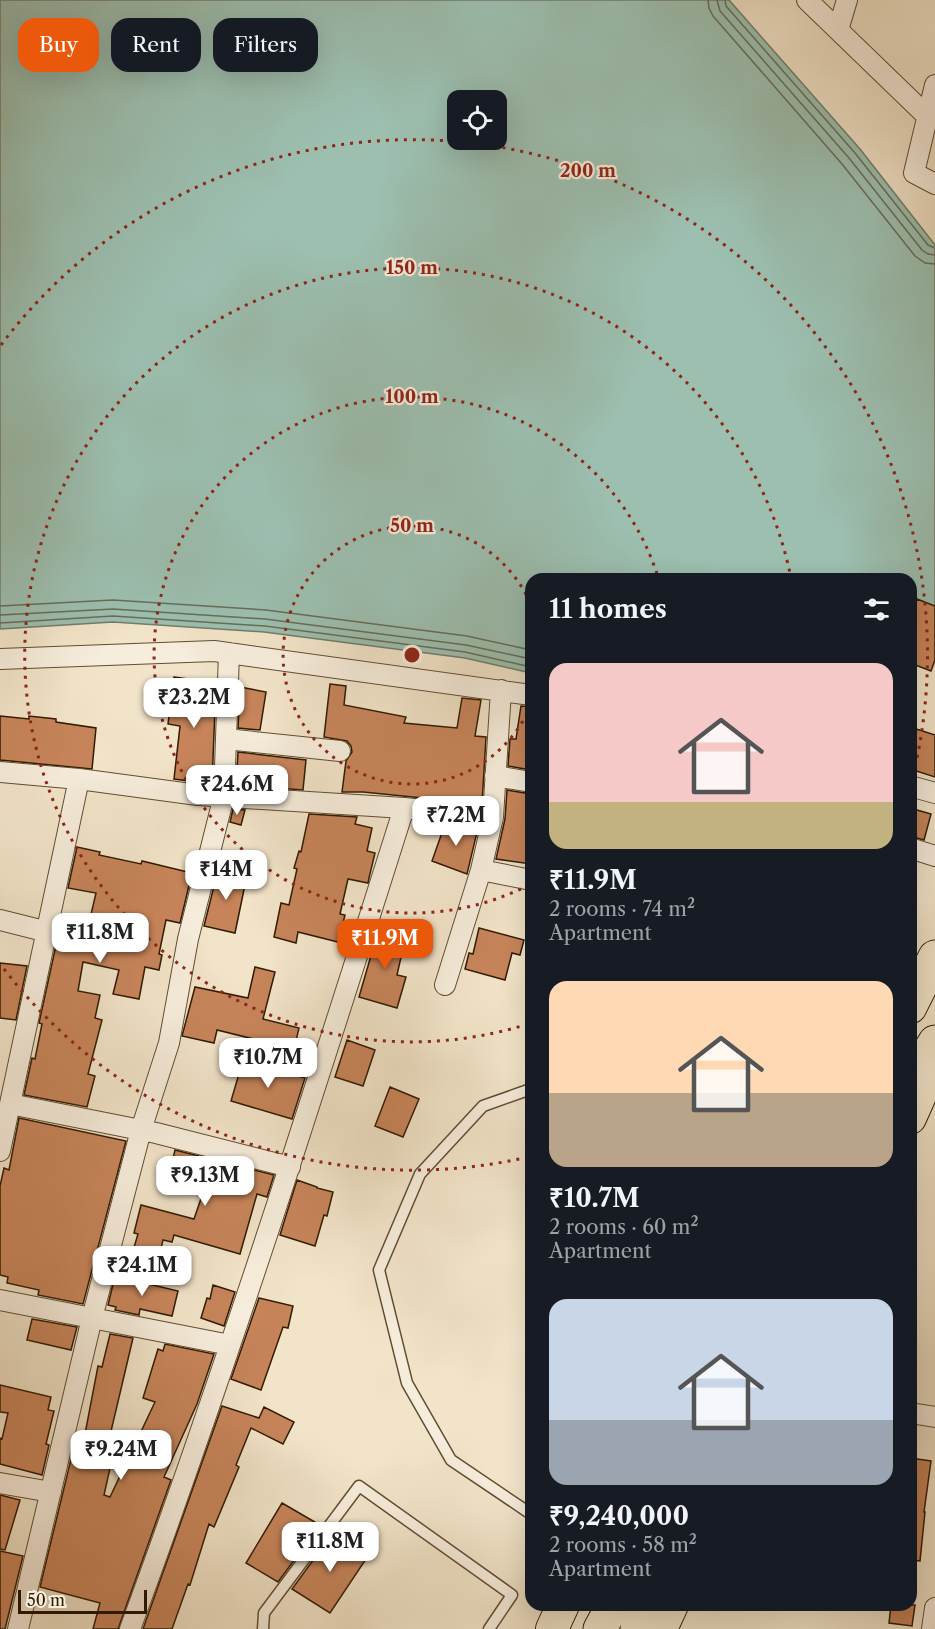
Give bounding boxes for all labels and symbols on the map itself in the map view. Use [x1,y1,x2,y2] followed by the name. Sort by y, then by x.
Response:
[560,160,616,182] text: 200 m
[386,257,438,279] text: 150 m
[385,386,439,408] text: 100 m
[390,515,434,537] text: 50 m
[402,645,422,665] centre of rings
[145,678,243,729] pin: ₹23.2M
[188,765,286,816] pin: ₹24.6M
[414,796,498,847] pin: ₹7.2M
[190,850,262,901] pin: ₹14M
[51,913,149,964] pin: ₹11.8M
[336,919,434,970] pin: ₹11.9M
[219,1038,317,1089] pin: ₹10.7M
[156,1156,254,1207] pin: ₹9.13M
[93,1246,191,1297] pin: ₹24.1M
[72,1430,170,1481] pin: ₹9.24M
[281,1522,379,1573] pin: ₹11.8M
[18,1587,147,1614] scale bar

